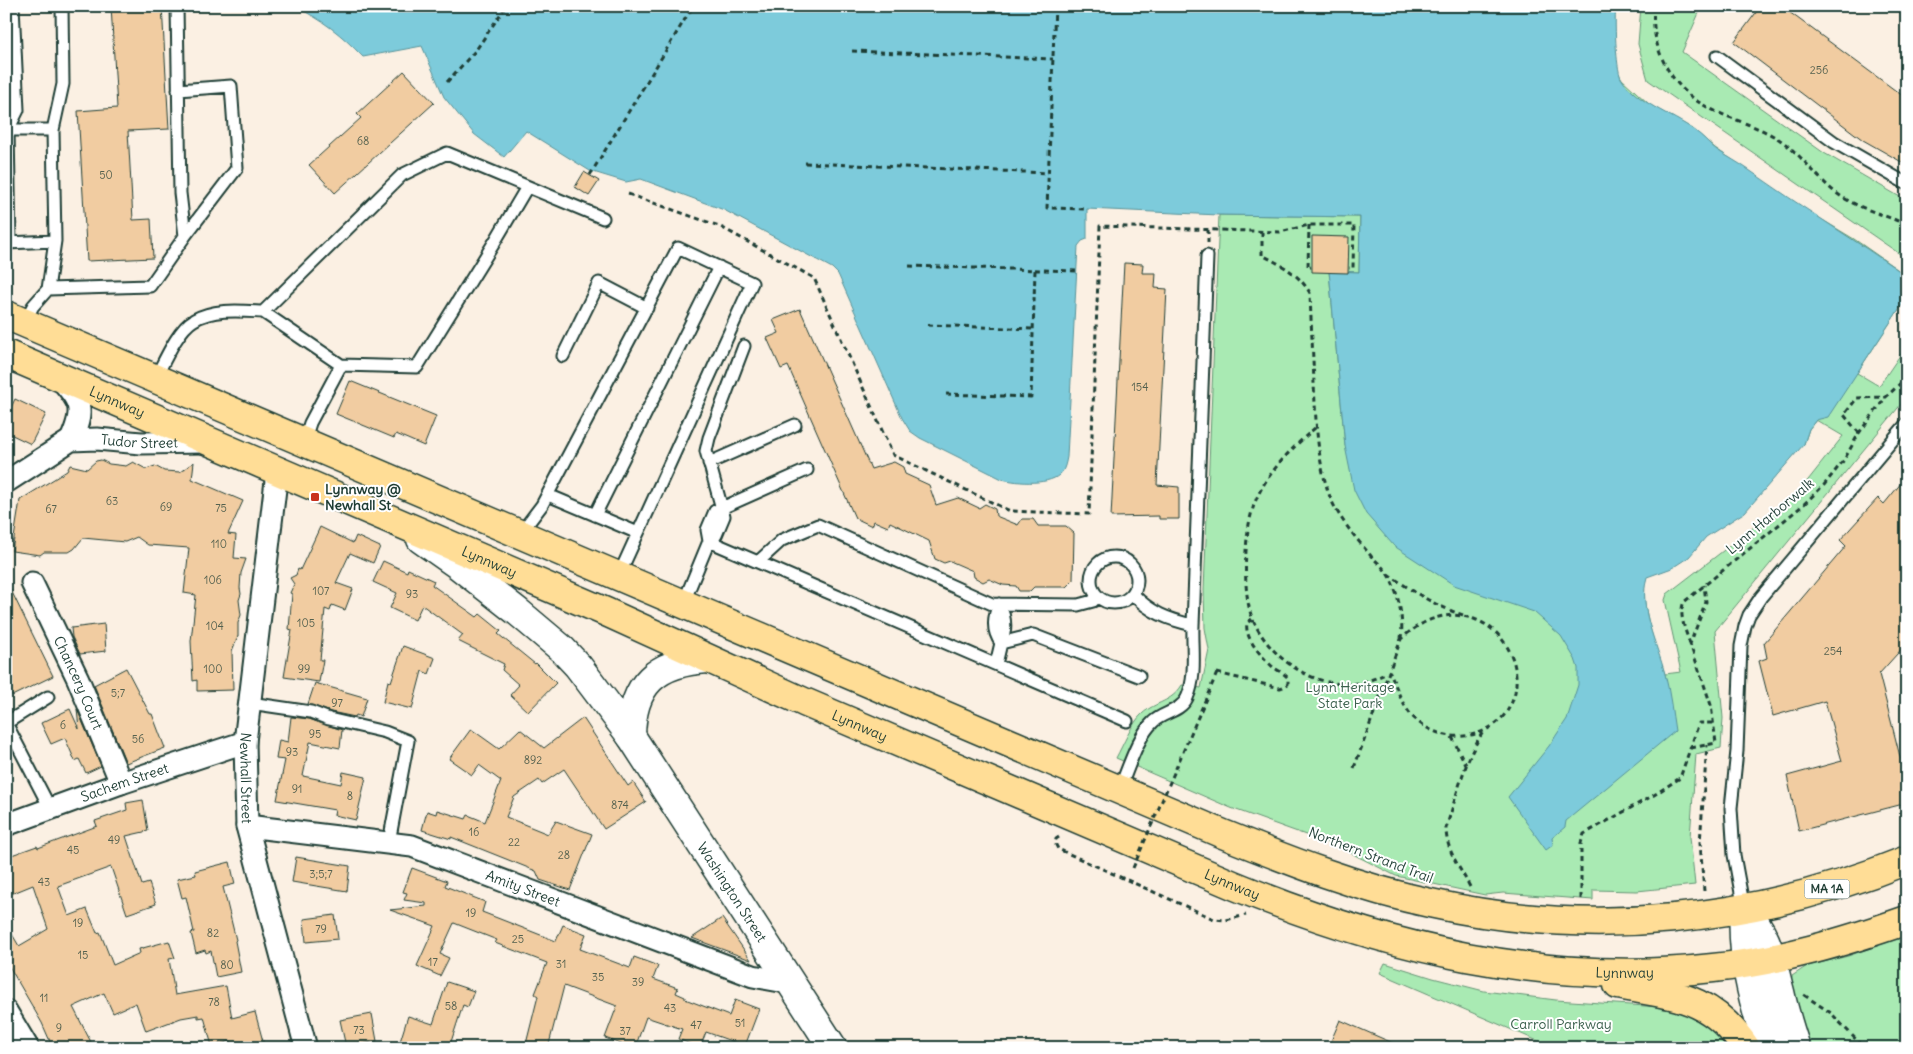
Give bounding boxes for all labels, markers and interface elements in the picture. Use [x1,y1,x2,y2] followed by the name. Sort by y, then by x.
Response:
[1810,63,1828,77] house number: 256
[357,134,369,148] house number: 68
[99,168,113,182] house number: 50
[1131,380,1149,394] house number: 154
[87,382,148,422] street label: Lynnway
[100,430,178,452] street label: Tudor Street
[1722,474,1818,558] street label: Lynn Harborwalk
[325,480,401,514] place label: Lynnway @ Newhall St
[309,491,321,503] marker: Lynnway @ Newhall St
[106,494,118,508] house number: 63
[160,500,172,514] house number: 69
[215,501,227,515] house number: 75
[45,502,57,516] house number: 67
[211,537,227,551] house number: 110
[459,542,520,582] street label: Lynnway
[204,573,222,587] house number: 106
[313,584,330,598] house number: 107
[406,587,418,601] house number: 93
[297,616,315,630] house number: 105
[206,619,224,633] house number: 104
[50,633,107,732] street label: Chancery Court
[1824,644,1842,658] house number: 254
[204,662,222,676] house number: 100
[298,662,310,676] house number: 99
[1305,678,1395,712] park label: Lynn Heritage State Park
[111,686,126,700] house number: 5;7
[331,696,343,710] house number: 97
[829,706,890,745] street label: Lynnway
[60,718,66,732] house number: 6
[309,727,321,741] house number: 95
[132,732,144,746] house number: 56
[236,732,256,824] street label: Newhall Street
[286,745,298,759] house number: 93
[524,753,542,767] house number: 892
[78,759,171,806] street label: Sachem Street
[292,782,302,796] house number: 91
[347,789,353,803] house number: 8
[611,798,629,812] house number: 874
[1306,823,1436,887] street label: Northern Strand Trail
[469,825,479,839] house number: 16
[108,833,120,847] house number: 49
[508,835,520,849] house number: 22
[693,839,771,946] street label: Washington Street
[67,843,79,857] house number: 45
[558,848,570,862] house number: 28
[1202,865,1262,904] street label: Lynnway
[483,866,563,911] street label: Amity Street
[309,867,333,881] house number: 3;5;7
[38,875,50,889] house number: 43
[1804,880,1850,899] road number: MA 1A
[466,906,476,920] house number: 19
[73,916,83,930] house number: 19
[315,922,327,936] house number: 79
[207,926,219,940] house number: 82
[512,932,524,946] house number: 25
[78,948,88,962] house number: 15
[428,955,438,969] house number: 17
[556,957,566,971] house number: 31
[220,958,234,972] house number: 80
[1595,963,1654,982] street label: Lynnway
[592,970,604,984] house number: 35
[632,975,644,989] house number: 39
[40,991,48,1005] house number: 11
[208,995,220,1009] house number: 78
[445,999,457,1013] house number: 58
[664,1001,676,1015] house number: 43
[1510,1015,1612,1033] park label: Carroll Parkway
[735,1016,745,1030] house number: 51
[690,1018,702,1032] house number: 47
[56,1021,62,1035] house number: 9
[353,1023,365,1037] house number: 73
[619,1024,631,1038] house number: 37

